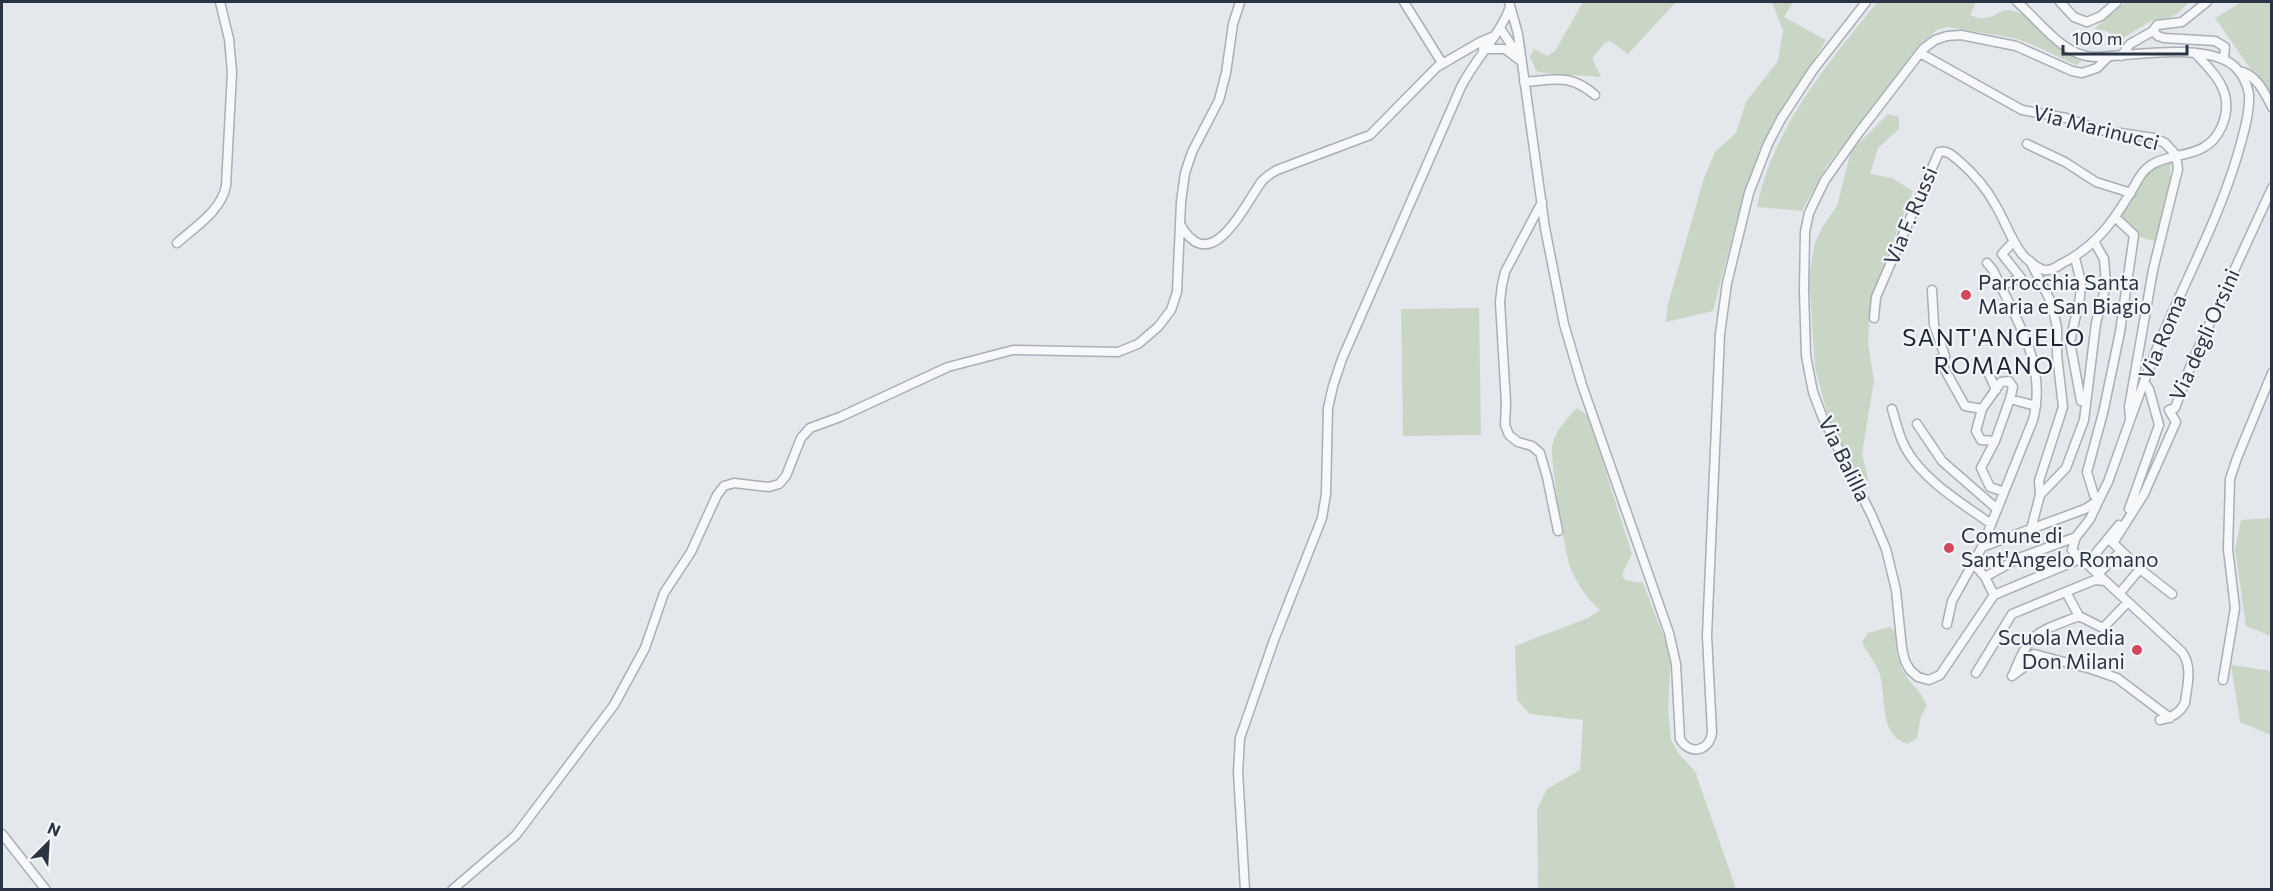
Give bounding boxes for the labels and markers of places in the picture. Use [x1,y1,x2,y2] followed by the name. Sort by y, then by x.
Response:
[1978,269,2151,318] place label: Parrocchia Santa Maria e San Biagio
[1959,288,1973,302] marker: Parrocchia Santa Maria e San Biagio
[1961,522,2159,571] place label: Comune di Sant'Angelo Romano
[1942,541,1956,555] marker: Comune di Sant'Angelo Romano
[1998,624,2125,673] place label: Scuola Media Don Milani
[2130,643,2144,657] marker: Scuola Media Don Milani

